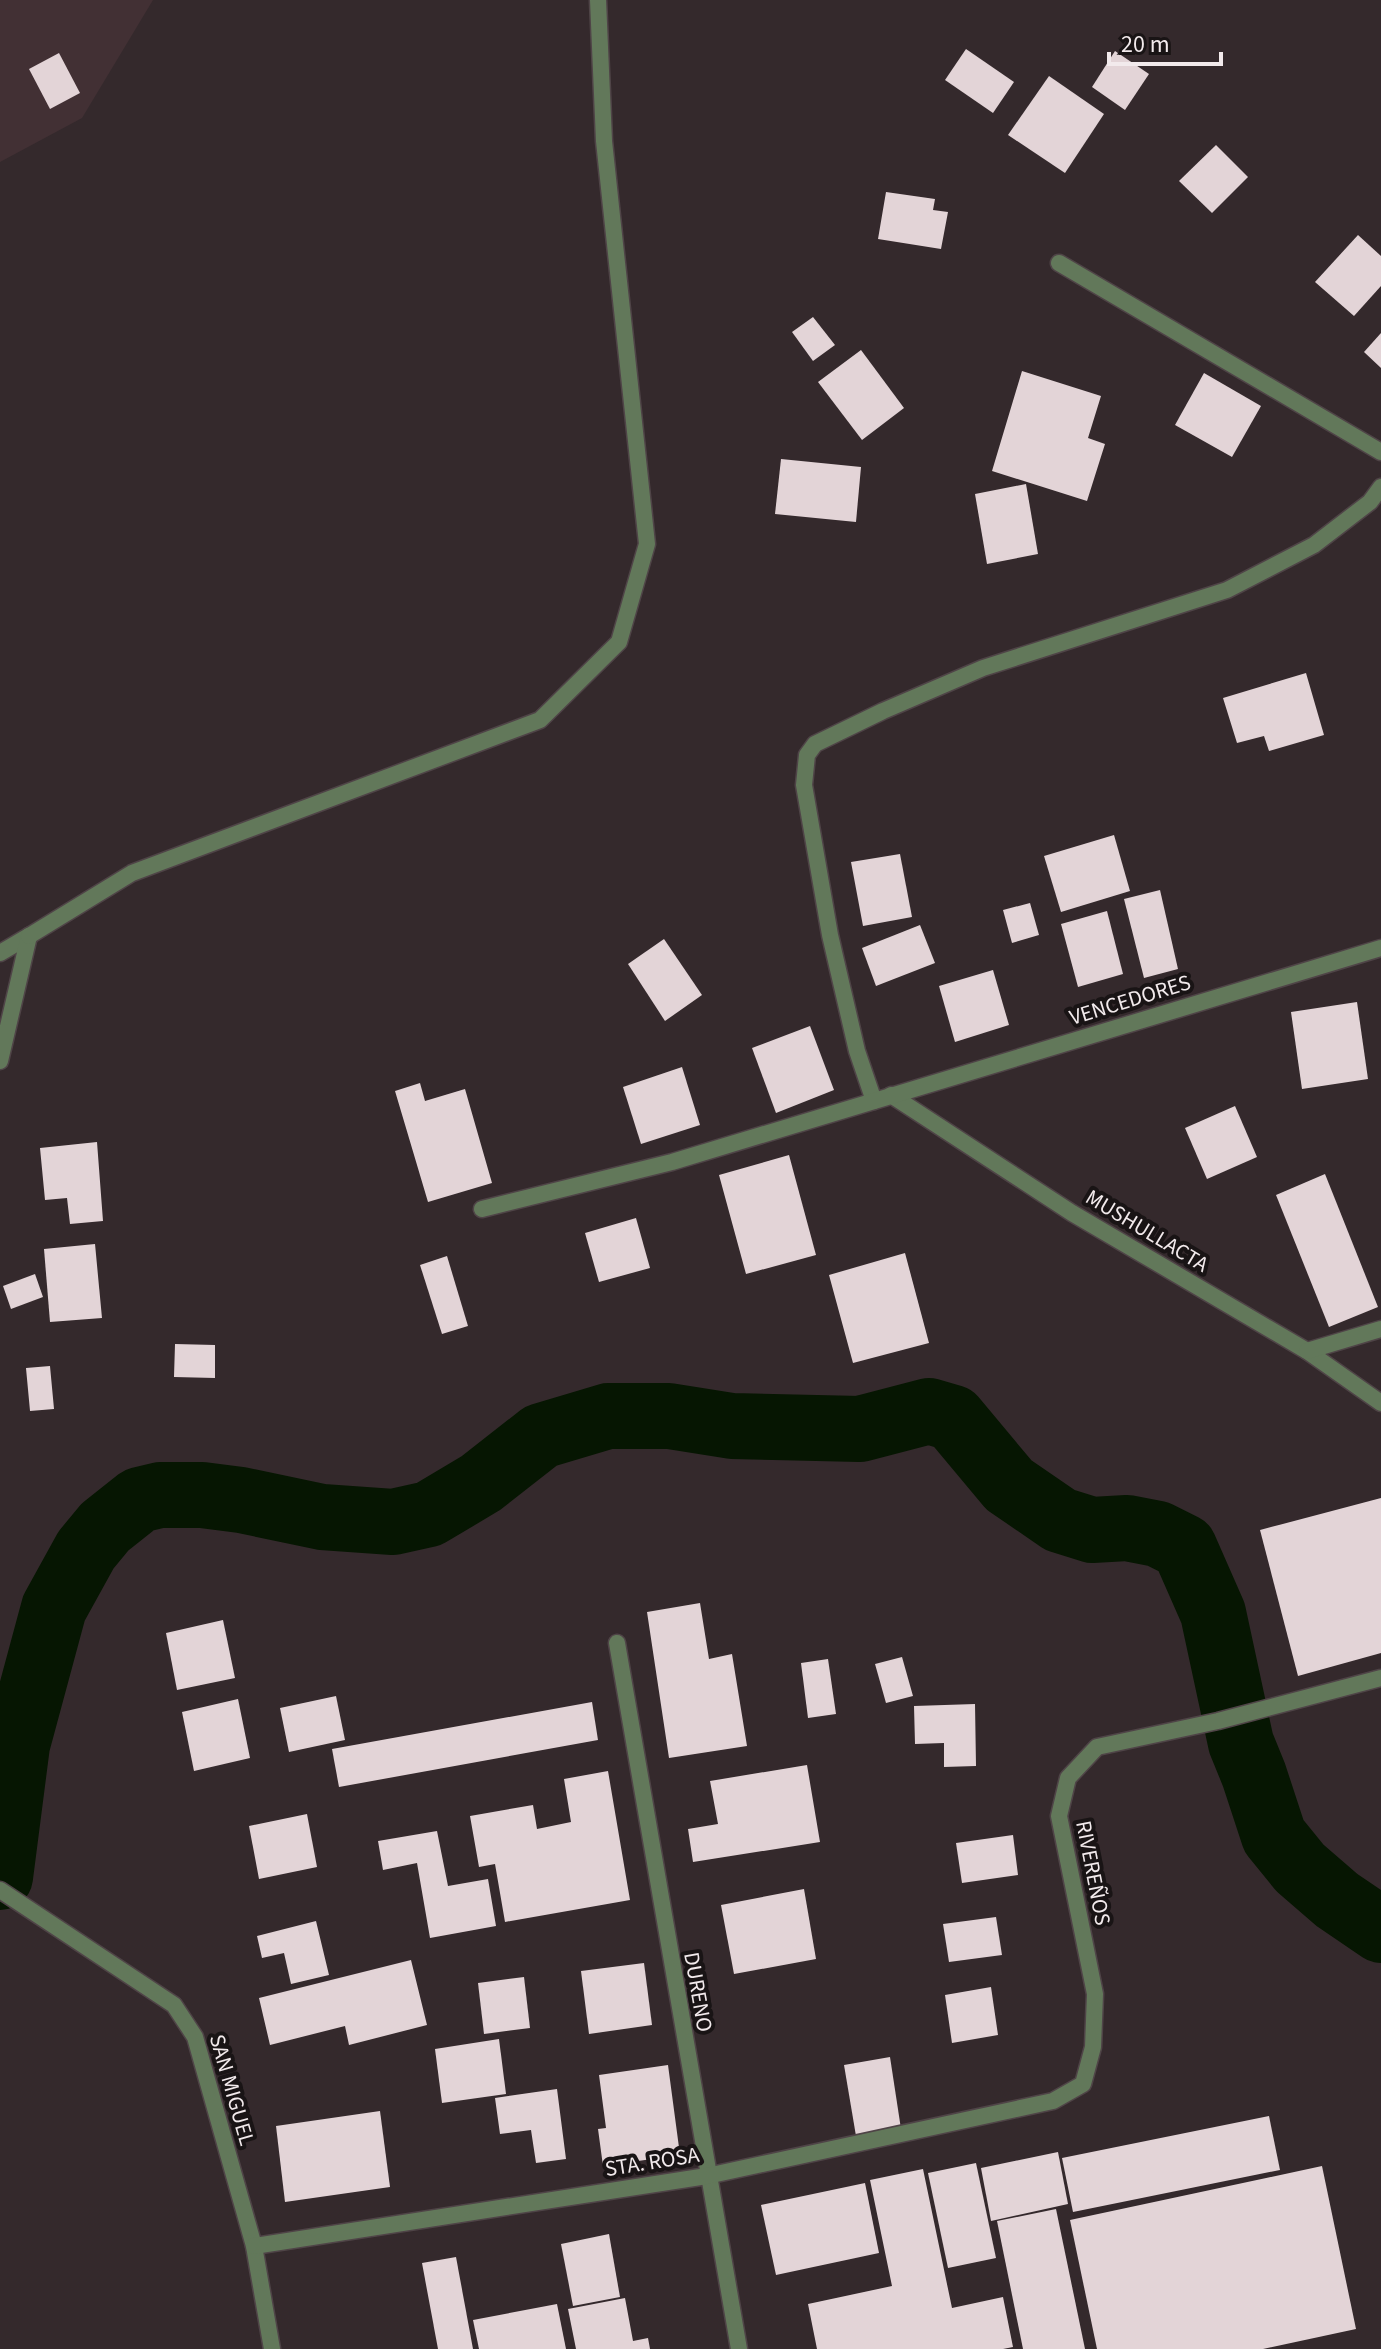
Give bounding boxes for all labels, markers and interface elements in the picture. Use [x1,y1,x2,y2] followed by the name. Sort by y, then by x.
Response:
[1109,16,1221,66] scale bar
[1121,27,1170,62] text: 20 m
[1065,966,1195,1034] street label: VENCEDORES
[1079,1182,1215,1280] street label: MUSHULLACTA
[1067,1818,1119,1928] street label: RIVEREÑOS
[675,1949,721,2035] street label: DURENO
[201,2031,263,2150] street label: SAN MIGUEL
[603,2139,701,2185] street label: STA. ROSA

